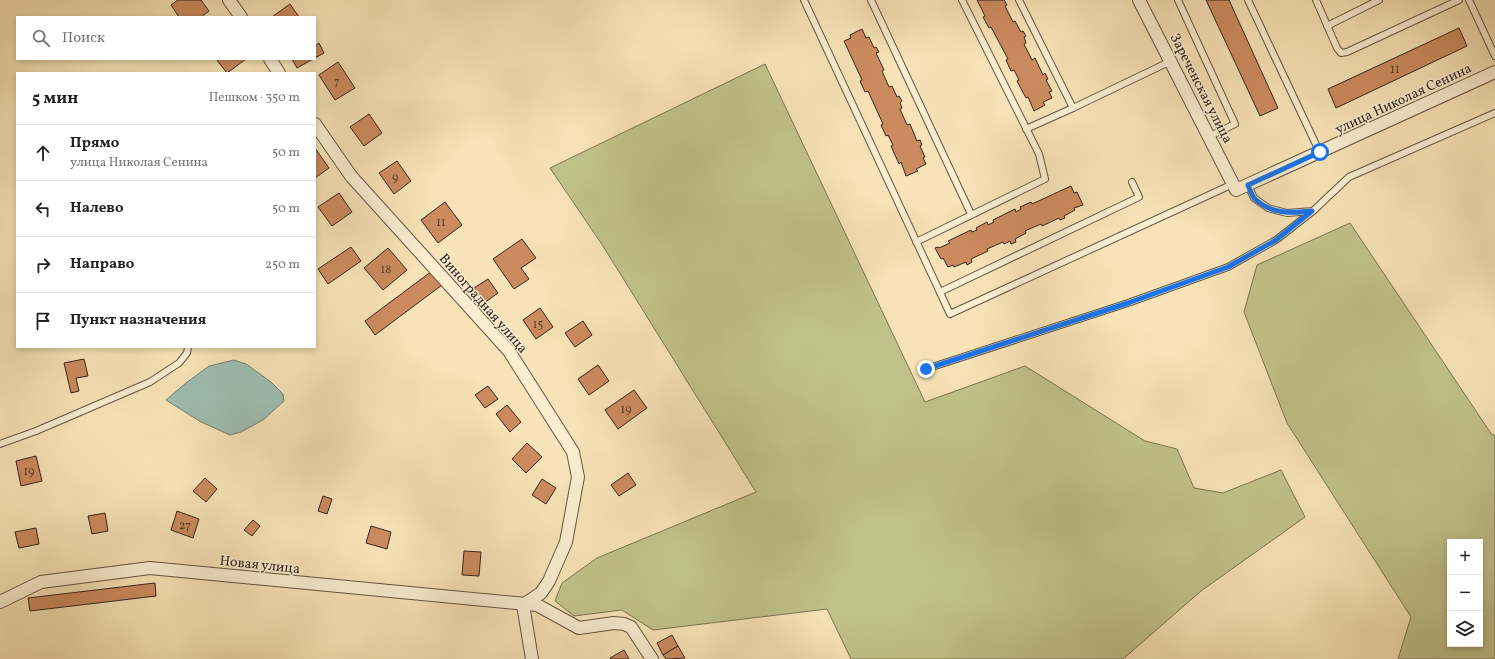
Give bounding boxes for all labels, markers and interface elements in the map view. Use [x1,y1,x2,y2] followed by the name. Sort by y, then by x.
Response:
[16,16,316,60] search box
[30,27,52,49] icon: search
[62,28,105,49] text: Поиск
[1165,30,1237,147] street label: Зареченская улица
[1332,59,1475,139] street label: улица Николая Сенина
[1390,62,1400,78] house number: 11
[334,74,340,90] house number: 7
[32,87,78,110] text: 5 мин
[209,89,300,107] text: Пешком · 350 m
[70,133,119,154] text: Прямо
[32,142,54,164] icon: ahead
[1311,143,1329,161] route start
[272,144,300,162] text: 50 m
[70,154,208,172] text: улица Николая Сенина
[392,170,398,186] house number: 9
[32,198,54,220] icon: left
[70,198,124,219] text: Налево
[272,200,300,218] text: 50 m
[436,215,446,231] house number: 11
[434,250,532,358] street label: Виноградная улица
[32,254,54,276] icon: right
[70,254,134,275] text: Направо
[265,256,300,274] text: 250 m
[381,262,391,278] house number: 18
[32,310,54,332] icon: arrive
[70,310,206,331] text: Пункт назначения
[533,317,543,333] house number: 15
[917,360,935,378] route end
[621,402,631,418] house number: 19
[24,464,34,480] house number: 19
[179,518,191,534] house number: 27
[1447,539,1483,647] map controls
[1447,539,1483,575] button: +
[219,552,301,579] street label: Новая улица
[1447,575,1483,611] button: −
[1447,611,1483,647] button: layers

